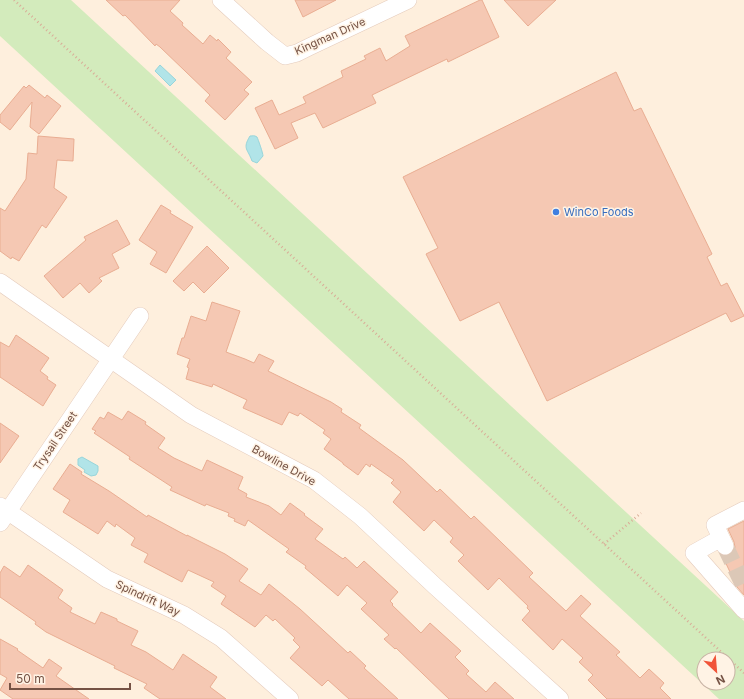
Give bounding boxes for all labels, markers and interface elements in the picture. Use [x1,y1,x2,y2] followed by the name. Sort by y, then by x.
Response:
[292,14,368,58] street label: Kingman Drive
[564,205,634,219] place label: WinCo Foods
[551,207,561,217] marker: WinCo Foods
[30,408,80,473] street label: Trysail Street
[249,442,319,488] street label: Bowline Drive
[114,577,182,619] street label: Spindrift Way
[696,651,736,691] north arrow
[10,665,130,691] scale bar
[16,671,45,686] text: 50 m
[714,672,727,688] text: N

